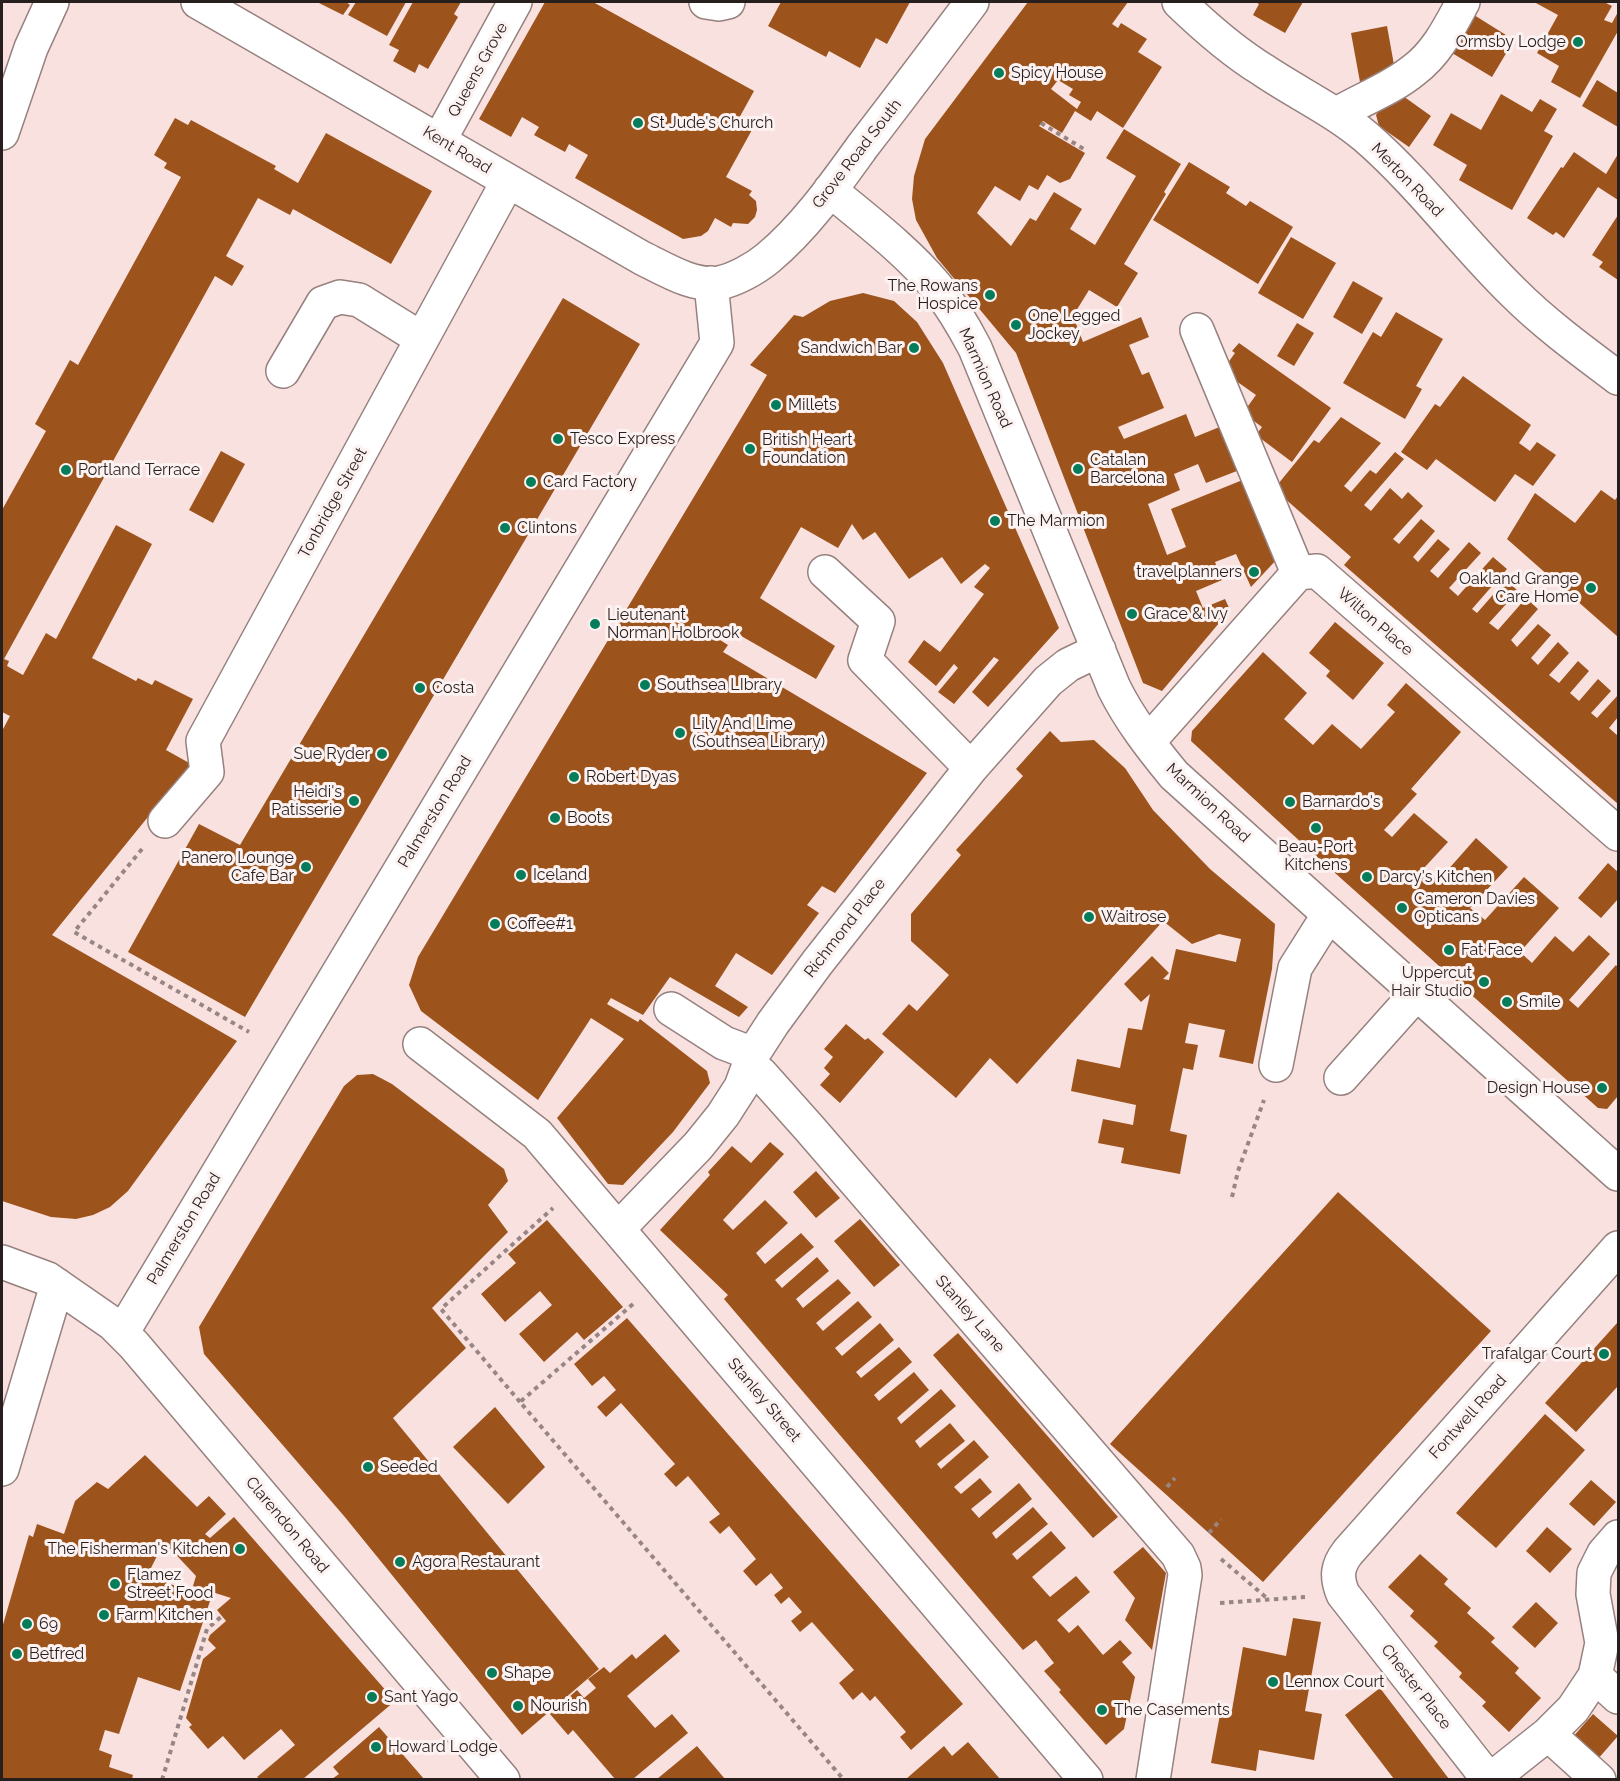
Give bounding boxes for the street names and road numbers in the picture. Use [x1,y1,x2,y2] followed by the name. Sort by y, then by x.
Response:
[444,19,512,121] street label: Queens Grove
[808,95,906,213] street label: Grove Road South
[419,122,495,178] street label: Kent Road
[1367,139,1447,221] street label: Merton Road
[954,325,1016,431] street label: Marmion Road
[295,444,371,562] street label: Tonbridge Street
[1333,584,1417,660] street label: Wilton Place
[394,753,476,871] street label: Palmerston Road
[1162,759,1254,847] street label: Marmion Road
[800,875,890,981] street label: Richmond Place
[143,1170,225,1288] street label: Palmerston Road
[931,1271,1009,1357] street label: Stanley Lane
[723,1354,805,1446] street label: Stanley Street
[1425,1371,1511,1463] street label: Fontwell Road
[241,1473,333,1577] street label: Clarendon Road
[1377,1641,1455,1733] street label: Chester Place

